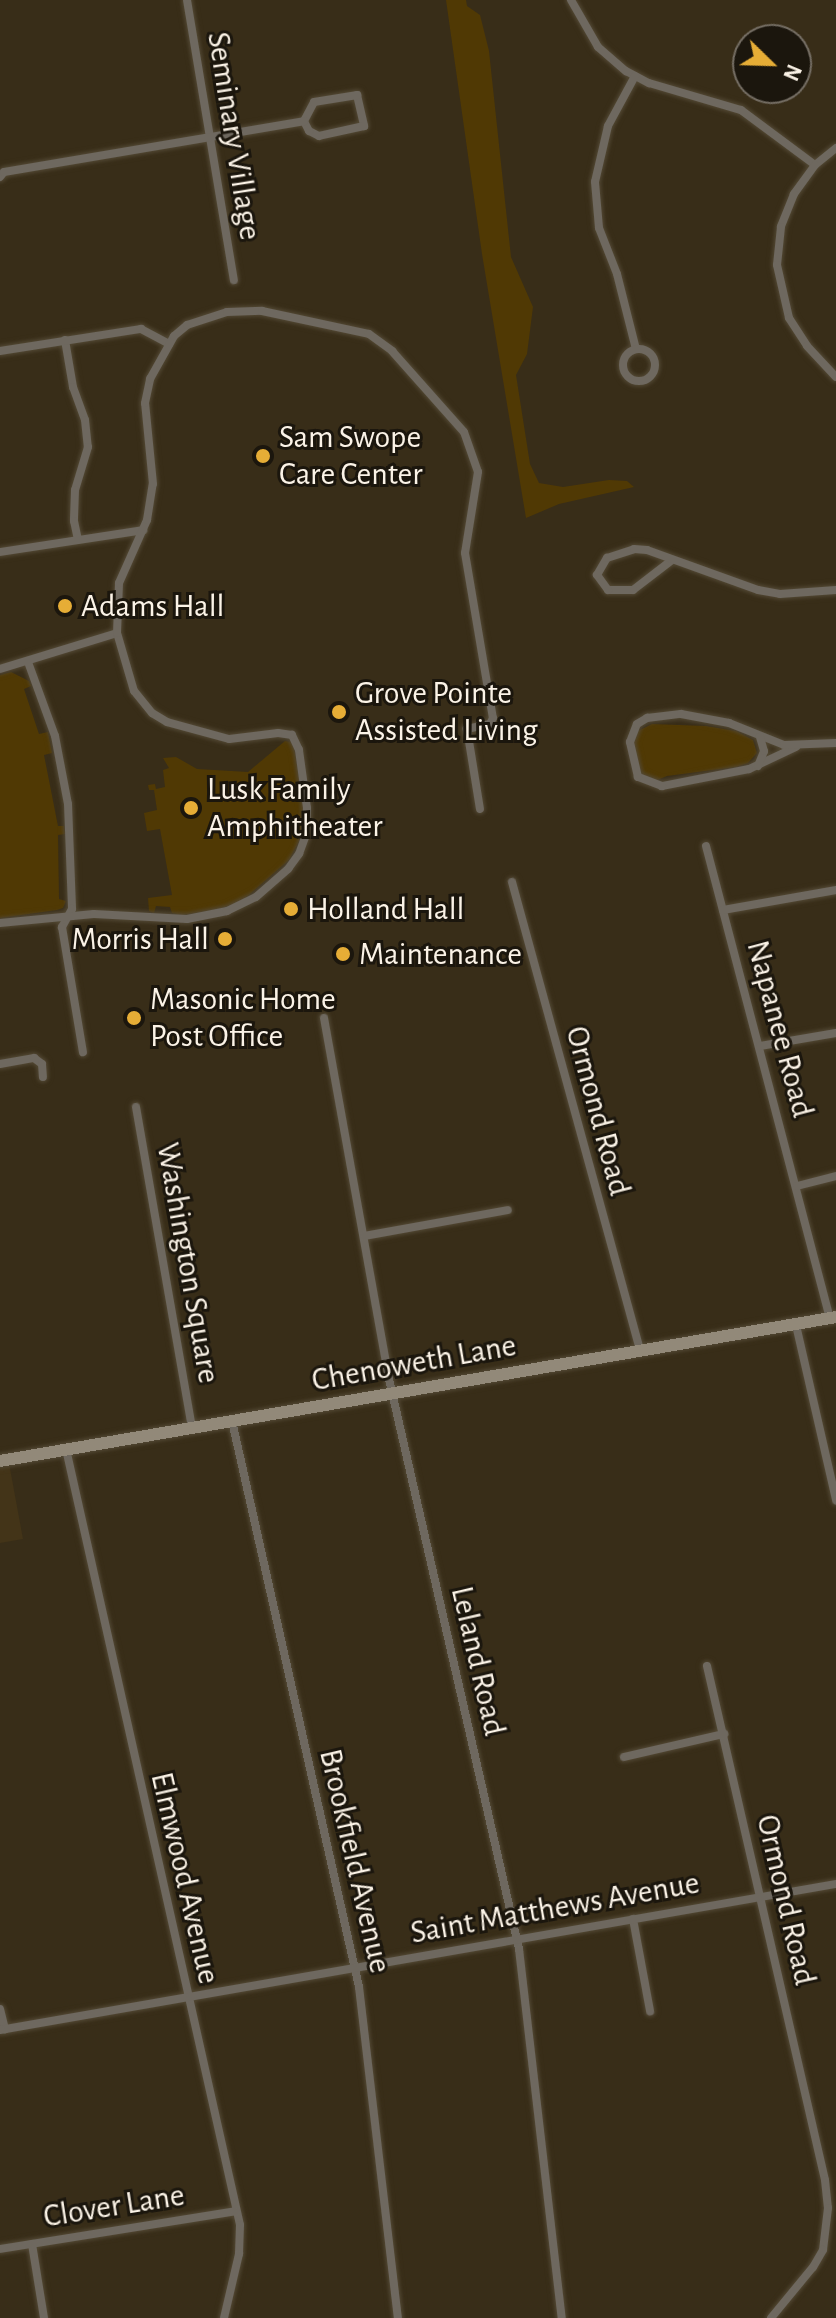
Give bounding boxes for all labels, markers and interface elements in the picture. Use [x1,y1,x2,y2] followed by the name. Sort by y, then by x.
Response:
[732,24,812,104] north arrow
[199,29,269,243] street label: Seminary Village
[779,61,805,84] text: N
[279,419,423,494] place label: Sam Swope Care Center
[254,447,272,465] marker: Sam Swope Care Center
[81,587,225,625] place label: Adams Hall
[56,597,74,615] marker: Adams Hall
[355,675,538,750] place label: Grove Pointe Assisted Living
[330,703,348,721] marker: Grove Pointe Assisted Living
[207,771,383,846] place label: Lusk Family Amphitheater
[182,799,200,817] marker: Lusk Family Amphitheater
[307,890,464,928] place label: Holland Hall
[282,900,300,918] marker: Holland Hall
[72,920,209,958] place label: Morris Hall
[216,930,234,948] marker: Morris Hall
[359,935,522,973] place label: Maintenance
[738,936,822,1122] street label: Napanee Road
[334,945,352,963] marker: Maintenance
[150,981,336,1056] place label: Masonic Home Post Office
[125,1009,143,1027] marker: Masonic Home Post Office
[557,1022,639,1200] street label: Ormond Road
[148,1140,228,1386] street label: Washington Square
[309,1326,519,1400] street label: Chenoweth Lane
[442,1583,514,1739] street label: Leland Road
[311,1745,399,1977] street label: Brookfield Avenue
[142,1768,228,1988] street label: Elmwood Avenue
[748,1811,824,1989] street label: Ormond Road
[408,1864,702,1952] street label: Saint Matthews Avenue
[41,2176,187,2236] street label: Clover Lane

